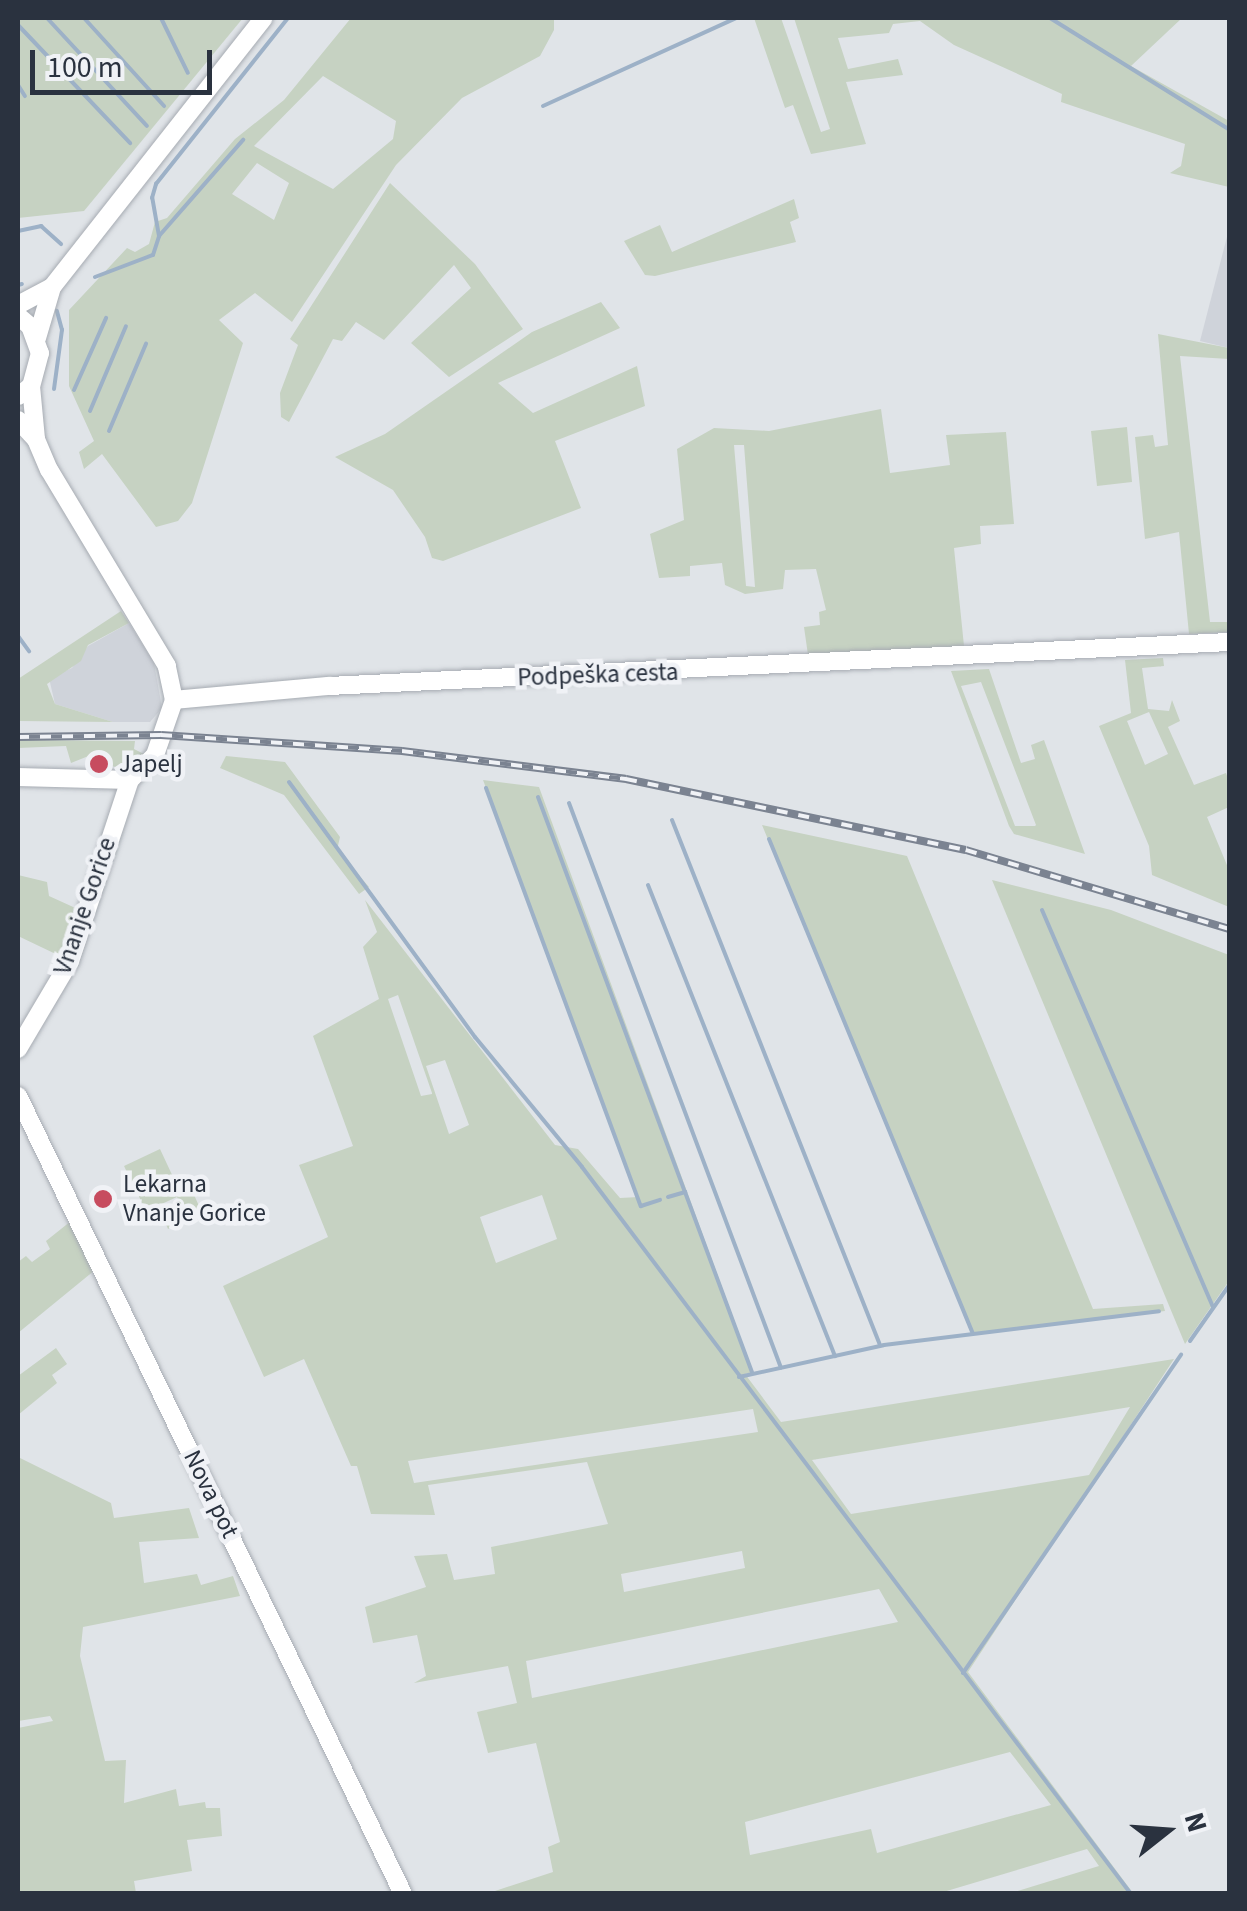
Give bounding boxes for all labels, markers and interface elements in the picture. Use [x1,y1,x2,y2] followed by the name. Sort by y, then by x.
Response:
[35,30,218,92] scale bar
[47,46,123,89] text: 100 m
[517,657,679,693] street label: Podpeška cesta
[119,749,183,779] place label: Japelj
[88,753,110,775] marker: Japelj
[48,834,122,978] street label: Vnanje Gorice
[123,1170,266,1229] place label: Lekarna Vnanje Gorice
[92,1188,114,1210] marker: Lekarna Vnanje Gorice
[177,1445,245,1543] street label: Nova pot
[1117,1781,1217,1881] north arrow
[1174,1807,1218,1837] text: N

